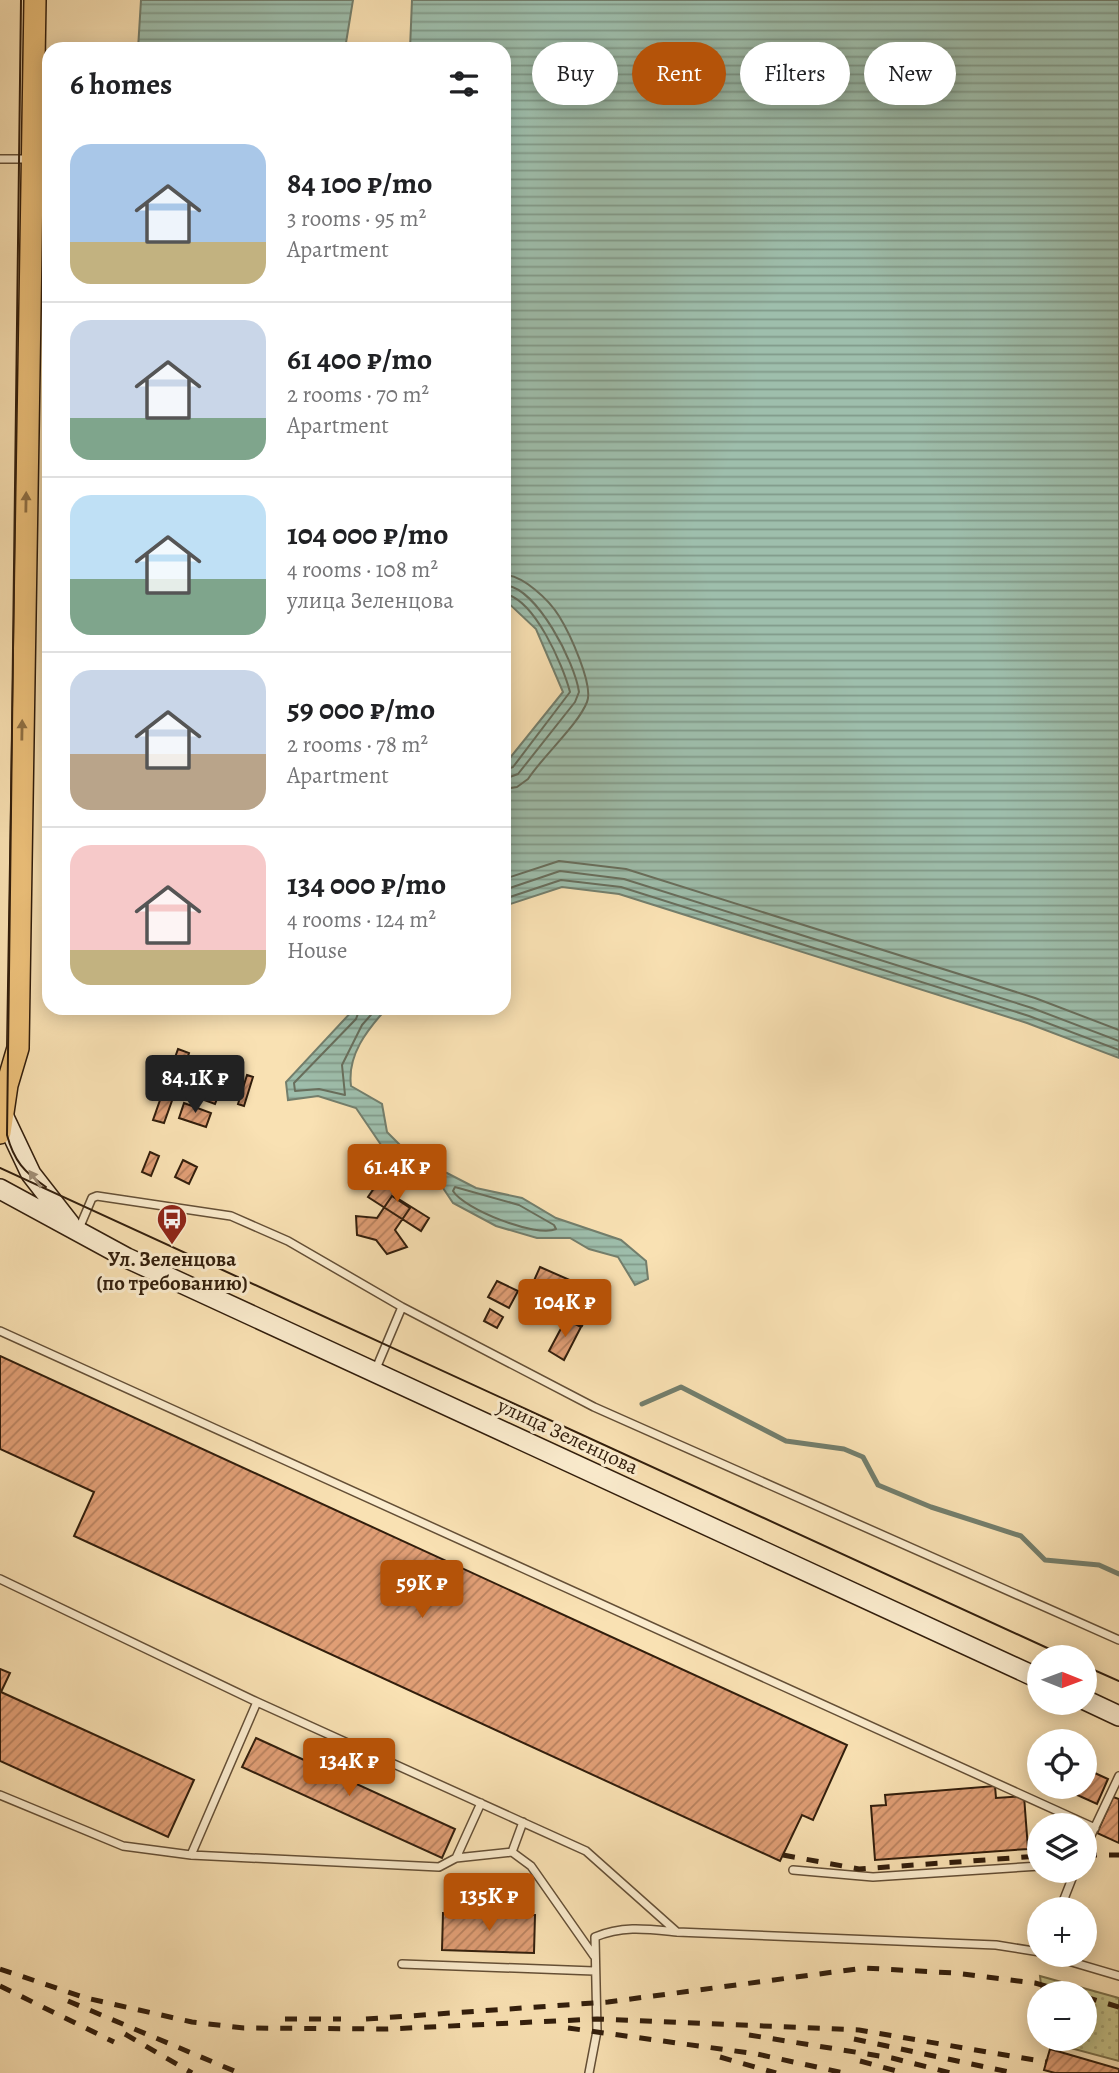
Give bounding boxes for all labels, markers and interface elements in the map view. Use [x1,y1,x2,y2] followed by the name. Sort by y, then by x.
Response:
[532,42,618,105] chip: Buy
[632,42,726,105] chip: Rent
[740,42,850,105] chip: Filters
[864,42,956,105] chip: New
[70,64,172,104] text: 6 homes
[445,65,483,103] icon: filters
[287,163,433,203] text: 84 100 ₽/mo
[126,172,210,256] icon: home
[287,203,426,234] text: 3 rooms · 95 m²
[287,234,389,265] text: Apartment
[287,339,432,379] text: 61 400 ₽/mo
[126,348,210,432] icon: home
[287,379,429,410] text: 2 rooms · 70 m²
[287,410,389,441] text: Apartment
[20,491,32,513] one-way arrow
[287,514,448,554] text: 104 000 ₽/mo
[126,523,210,607] icon: home
[287,554,438,585] text: 4 rooms · 108 m²
[287,585,454,616] text: улица Зеленцова
[287,689,435,729] text: 59 000 ₽/mo
[126,698,210,782] icon: home
[16,718,27,740] one-way arrow
[287,729,428,760] text: 2 rooms · 78 m²
[287,760,389,791] text: Apartment
[287,864,446,904] text: 134 000 ₽/mo
[126,873,210,957] icon: home
[287,904,436,935] text: 4 rooms · 124 m²
[287,935,347,966] text: House
[130,1056,260,1115] pin: 84.1K ₽
[161,1062,229,1093] text: 84.1K ₽
[332,1144,462,1204] pin: 61.4K ₽
[364,1151,430,1182] text: 61.4K ₽
[28,1170,42,1188] one-way arrow
[155,1202,189,1246] bus stop icon: Ул. Зеленцова (по требованию)
[96,1245,248,1297] place label: Ул. Зеленцова (по требованию)
[508,1280,622,1339] pin: 104K ₽
[534,1286,596,1317] text: 104K ₽
[492,1391,643,1481] street label: улица Зеленцова
[373,1560,471,1620] pin: 59K ₽
[396,1567,448,1598] text: 59K ₽
[1027,1645,1097,1715] north arrow
[1027,1645,1097,2051] map controls
[1027,1729,1097,1799] button: locate
[292,1738,406,1798] pin: 134K ₽
[319,1745,379,1776] text: 134K ₽
[1027,1813,1097,1883] button: layers
[432,1874,546,1933] pin: 135K ₽
[460,1880,518,1911] text: 135K ₽
[1027,1897,1097,1967] button: +
[1027,1981,1097,2051] button: −

